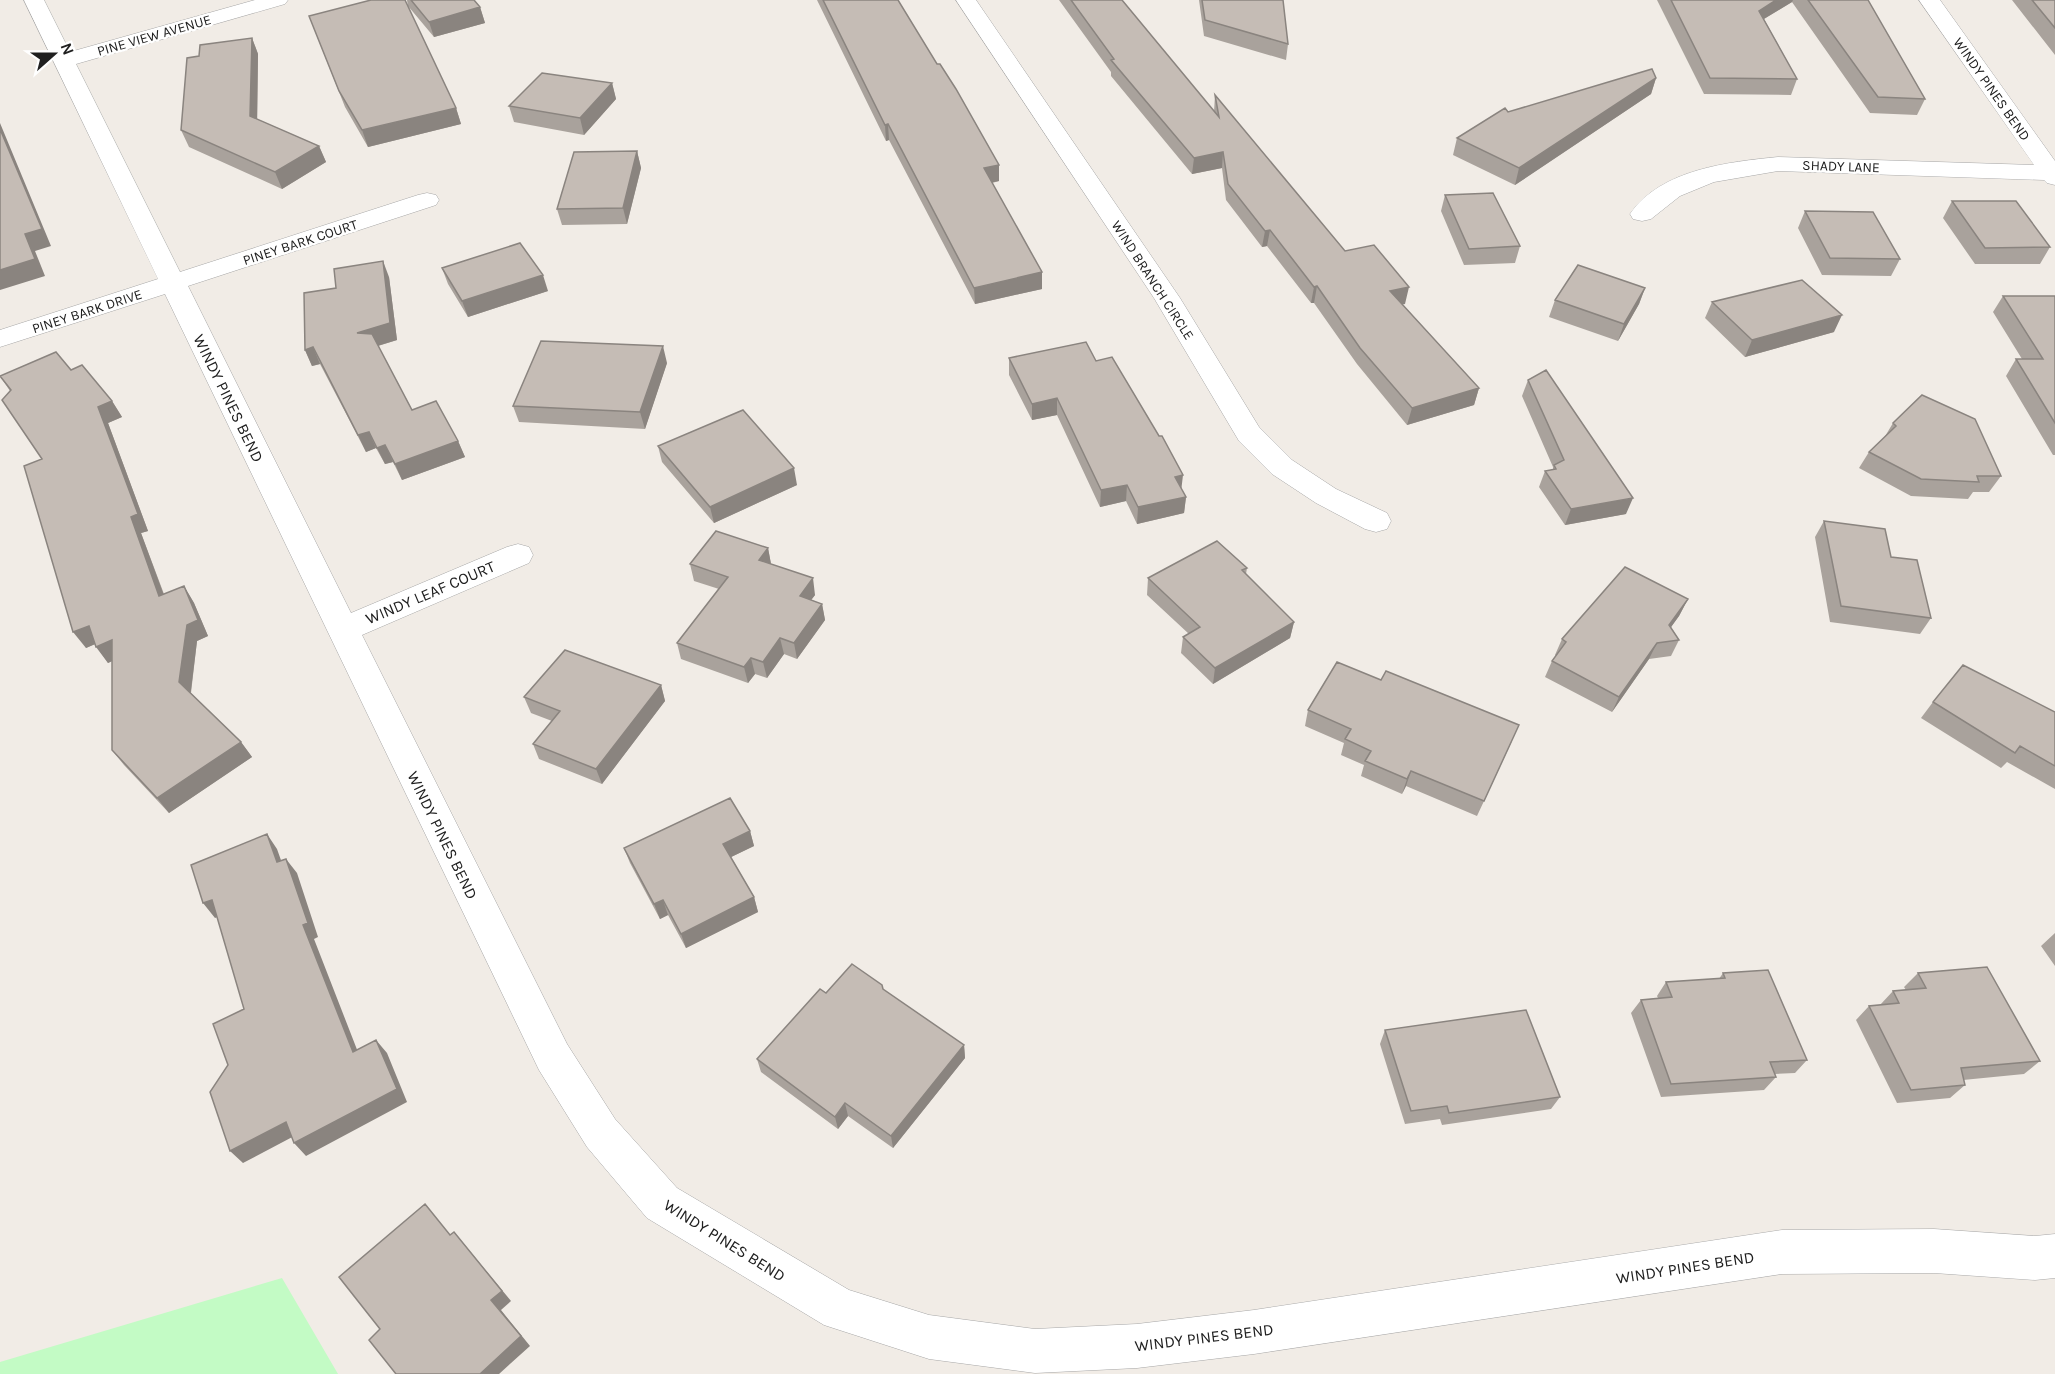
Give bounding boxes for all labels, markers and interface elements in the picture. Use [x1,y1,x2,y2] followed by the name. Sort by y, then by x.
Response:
[95,11,213,60] street label: PINE VIEW AVENUE
[24,24,84,84] north arrow
[1950,34,2034,144] street label: WINDY PINES BEND
[57,40,78,58] text: N
[1802,157,1880,176] street label: SHADY LANE
[241,216,360,269] street label: PINEY BARK COURT
[1108,217,1198,343] street label: WIND BRANCH CIRCLE
[30,286,144,337] street label: PINEY BARK DRIVE
[189,331,268,465] street label: WINDY PINES BEND
[363,557,498,628] street label: WINDY LEAF COURT
[403,768,482,902] street label: WINDY PINES BEND
[660,1195,789,1285] street label: WINDY PINES BEND
[1615,1247,1756,1288] street label: WINDY PINES BEND
[1134,1320,1275,1355] street label: WINDY PINES BEND

